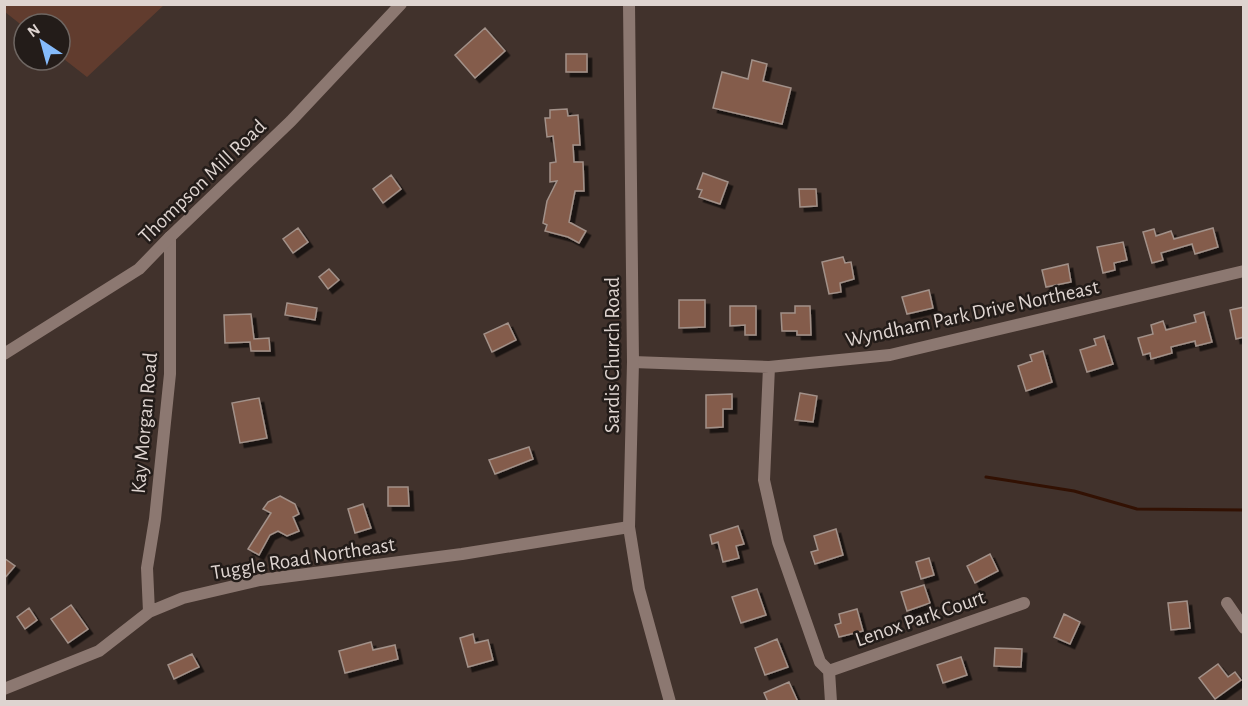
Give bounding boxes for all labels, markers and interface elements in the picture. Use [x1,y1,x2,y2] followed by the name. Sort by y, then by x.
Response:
[12,12,72,72] north arrow
[25,21,43,40] text: N
[135,115,270,247] street label: Thompson Mill Road
[843,276,1101,351] street label: Wyndham Park Drive Northeast
[602,277,623,433] street label: Sardis Church Road
[128,351,161,495] street label: Kay Morgan Road
[210,534,397,583] street label: Tuggle Road Northeast
[852,586,988,651] street label: Lenox Park Court

